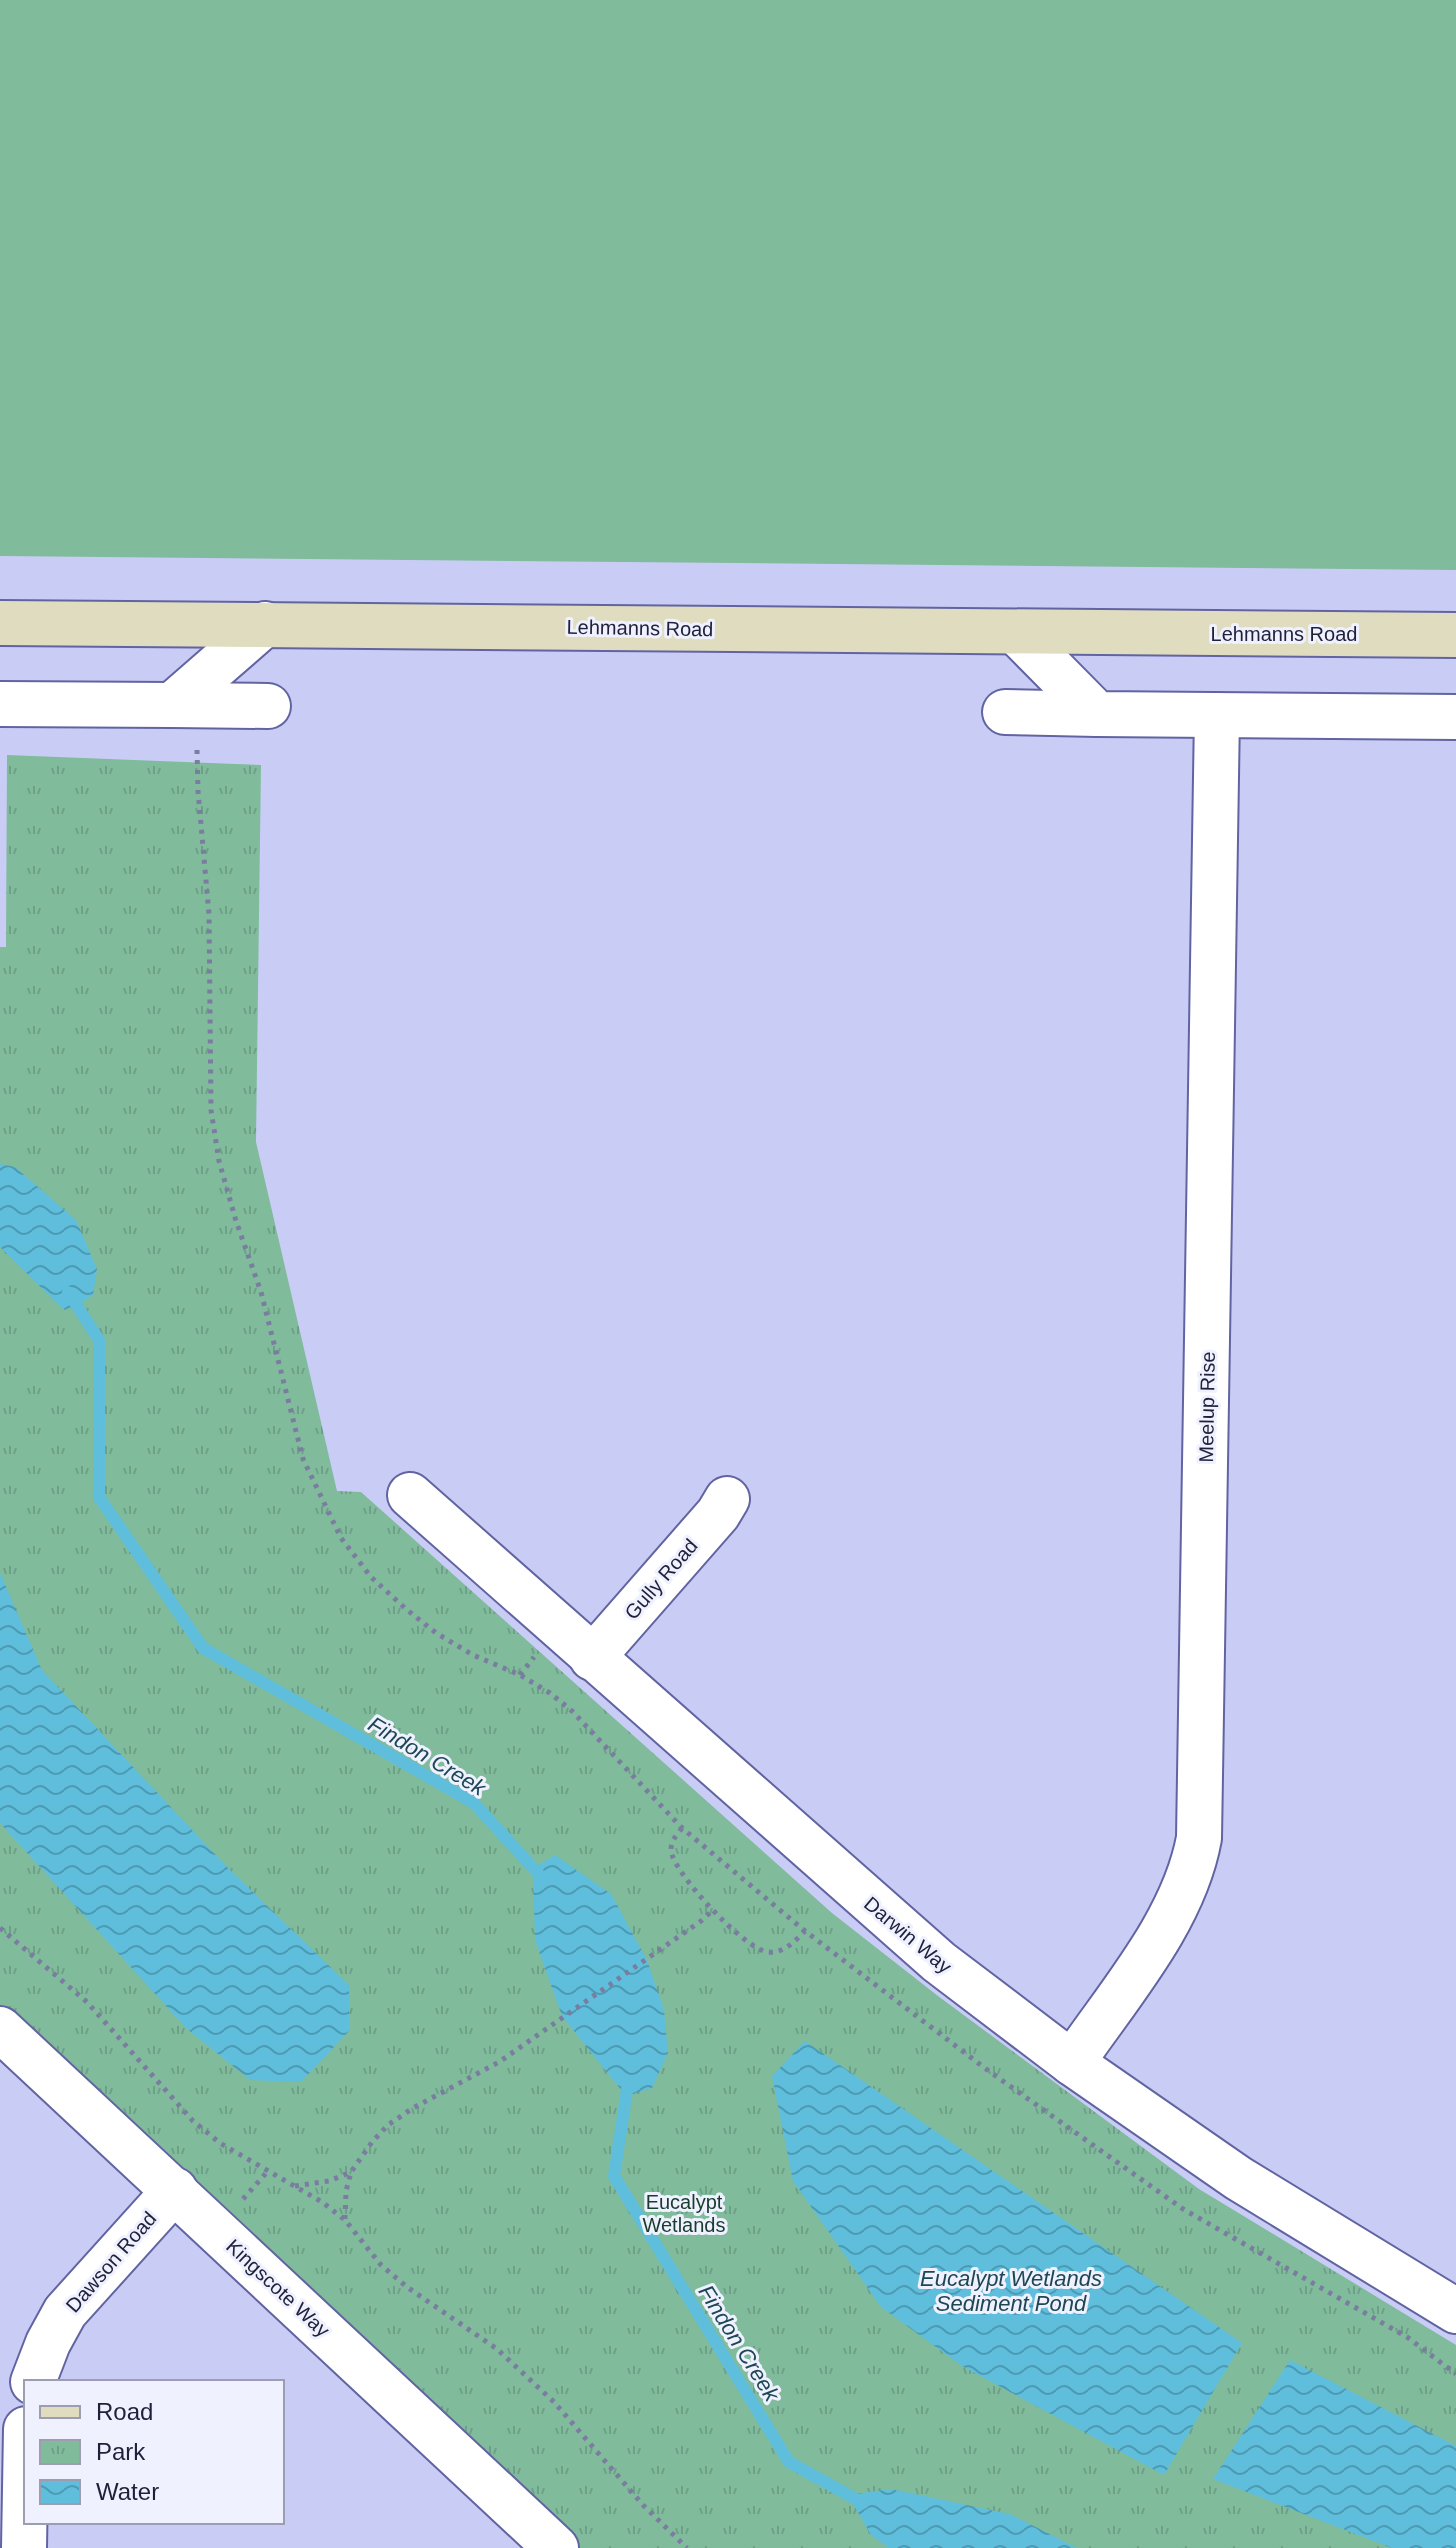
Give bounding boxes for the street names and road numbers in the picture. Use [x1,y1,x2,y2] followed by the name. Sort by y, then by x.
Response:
[566,616,714,640] street label: Lehmanns Road
[1211,623,1357,645] street label: Lehmanns Road
[1195,1351,1219,1463] street label: Meelup Rise
[620,1534,702,1624] street label: Gully Road
[860,1892,956,1978] street label: Darwin Way
[61,2207,161,2317] street label: Dawson Road
[222,2235,334,2341] street label: Kingscote Way

